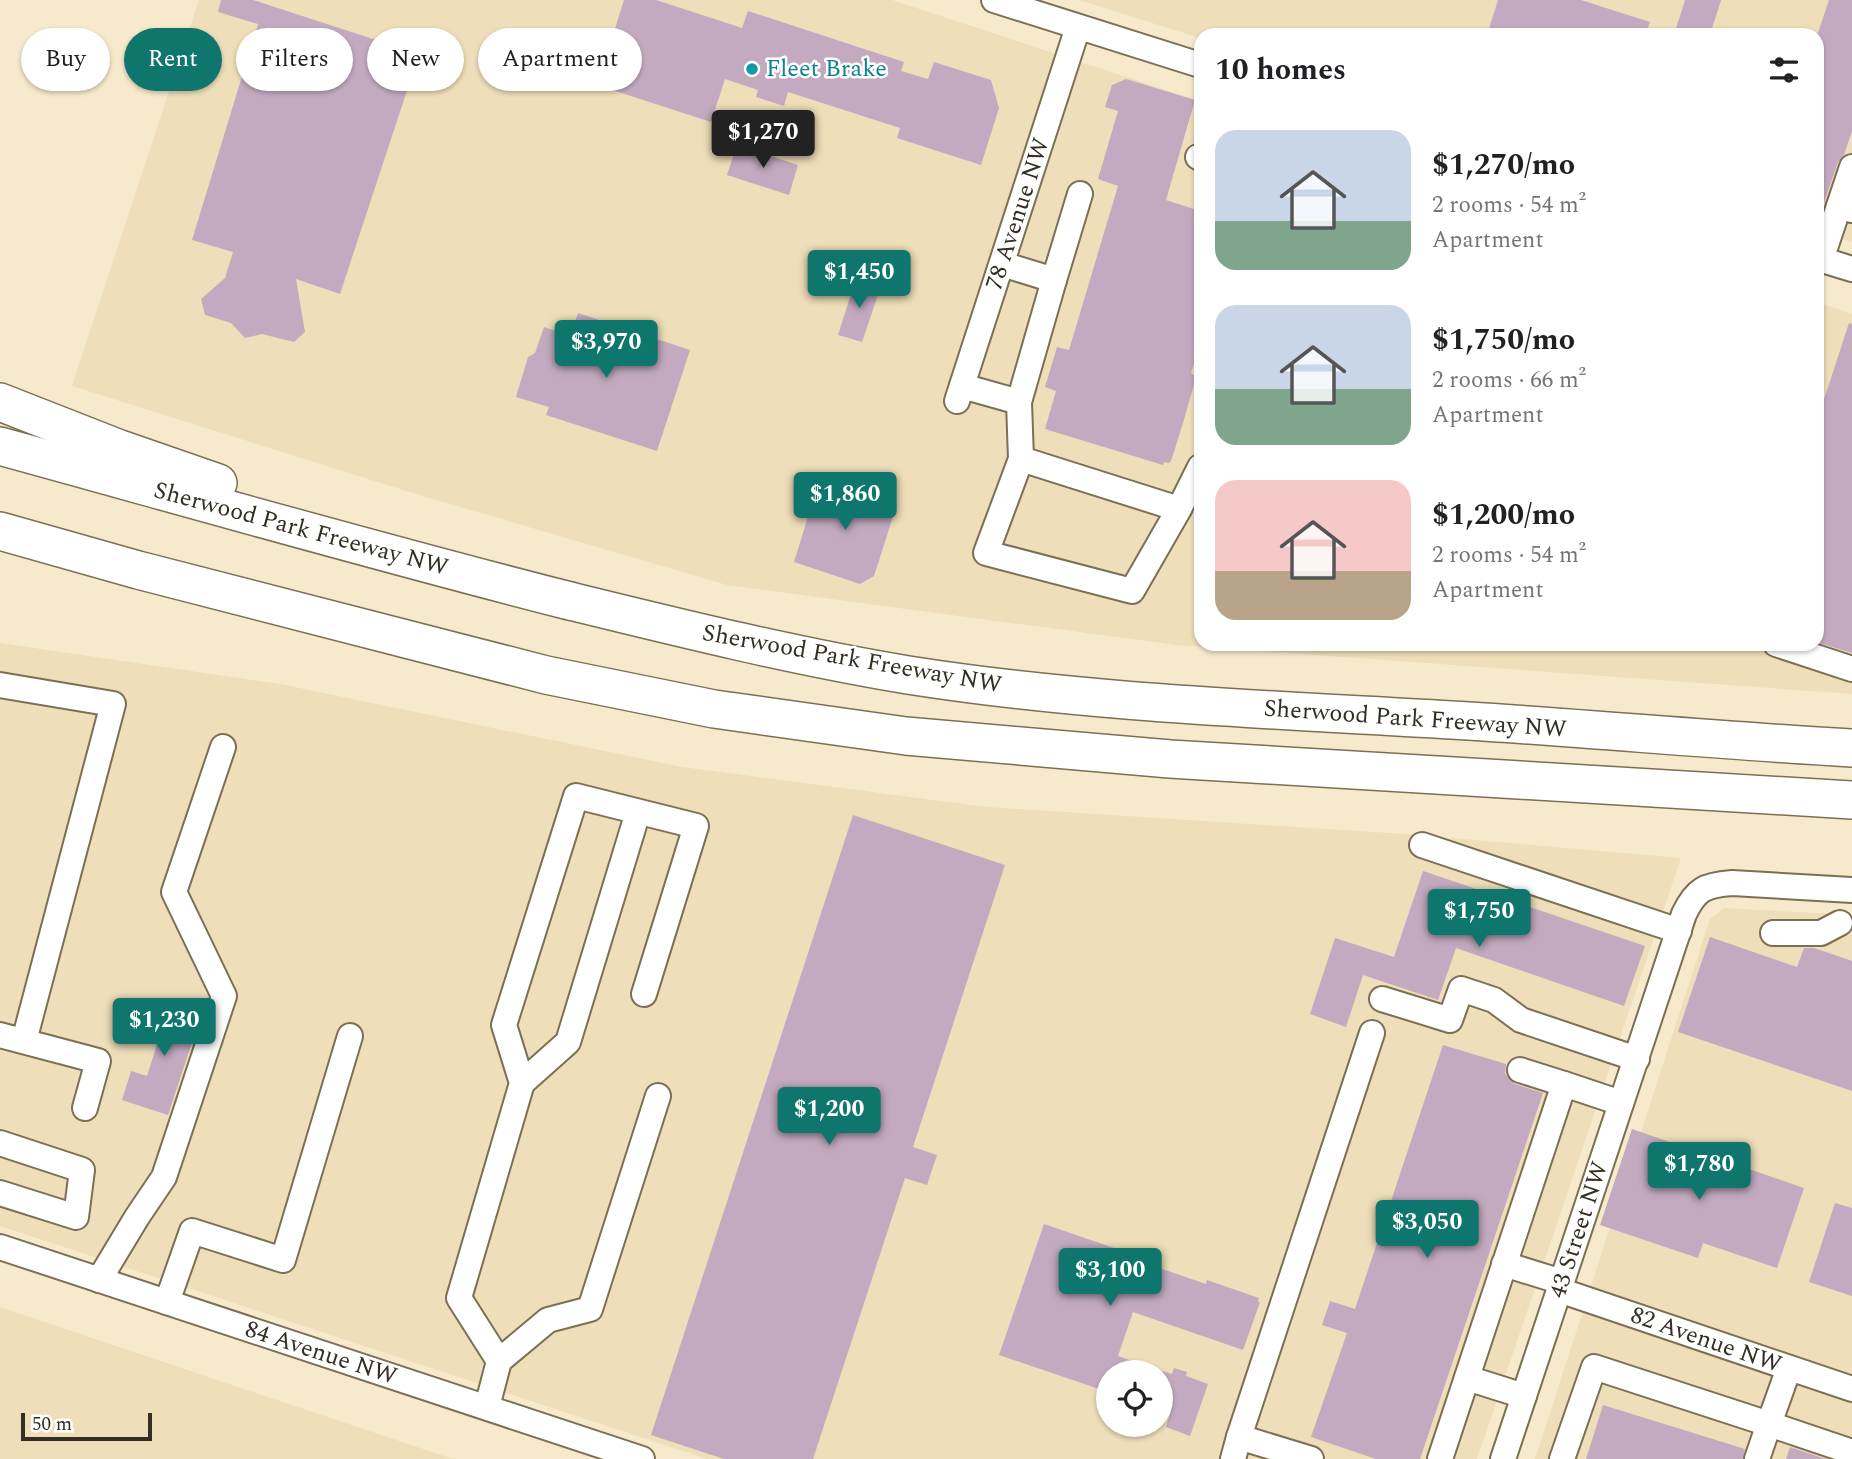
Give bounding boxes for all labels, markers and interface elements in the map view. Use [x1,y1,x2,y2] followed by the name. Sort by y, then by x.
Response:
[21,28,110,91] chip: Buy
[124,28,222,91] chip: Rent
[236,28,353,91] chip: Filters
[367,28,464,91] chip: New
[478,28,642,91] chip: Apartment
[1215,47,1346,93] text: 10 homes
[766,51,887,87] place label: Fleet Brake
[1765,51,1803,89] icon: filters
[744,61,760,77] marker: Fleet Brake
[706,110,820,170] pin: $1,270
[728,115,798,150] text: $1,270
[977,133,1060,295] street label: 78 Avenue NW
[1432,142,1575,188] text: $1,270/mo
[1271,158,1355,242] icon: home
[1432,188,1586,223] text: 2 rooms · 54 m²
[1432,223,1544,258] text: Apartment
[802,250,916,310] pin: $1,450
[824,255,894,290] text: $1,450
[1432,317,1575,363] text: $1,750/mo
[549,320,663,380] pin: $3,970
[571,325,641,360] text: $3,970
[1271,333,1355,417] icon: home
[1432,363,1586,398] text: 2 rooms · 66 m²
[1432,398,1544,433] text: Apartment
[150,472,453,586] street label: Sherwood Park Freeway NW
[788,472,902,532] pin: $1,860
[810,477,880,512] text: $1,860
[1432,492,1575,538] text: $1,200/mo
[1271,508,1355,592] icon: home
[1432,538,1586,573] text: 2 rooms · 54 m²
[1432,573,1544,608] text: Apartment
[699,615,1005,703] street label: Sherwood Park Freeway NW
[1262,690,1568,748] street label: Sherwood Park Freeway NW
[1422,890,1536,949] pin: $1,750
[1444,894,1514,929] text: $1,750
[107,998,221,1058] pin: $1,230
[129,1003,199,1038] text: $1,230
[772,1088,886,1147] pin: $1,200
[794,1092,864,1127] text: $1,200
[1642,1142,1756,1202] pin: $1,780
[1664,1147,1734,1182] text: $1,780
[1540,1157,1618,1303] street label: 43 Street NW
[1370,1200,1484,1260] pin: $3,050
[1392,1205,1462,1240] text: $3,050
[1053,1248,1167,1308] pin: $3,100
[1075,1253,1145,1288] text: $3,100
[1626,1297,1787,1383] street label: 82 Avenue NW
[240,1312,402,1395] street label: 84 Avenue NW
[1096,1360,1173,1437] map controls
[1096,1360,1173,1437] button: locate
[21,1410,152,1442] scale bar
[32,1410,72,1439] text: 50 m

